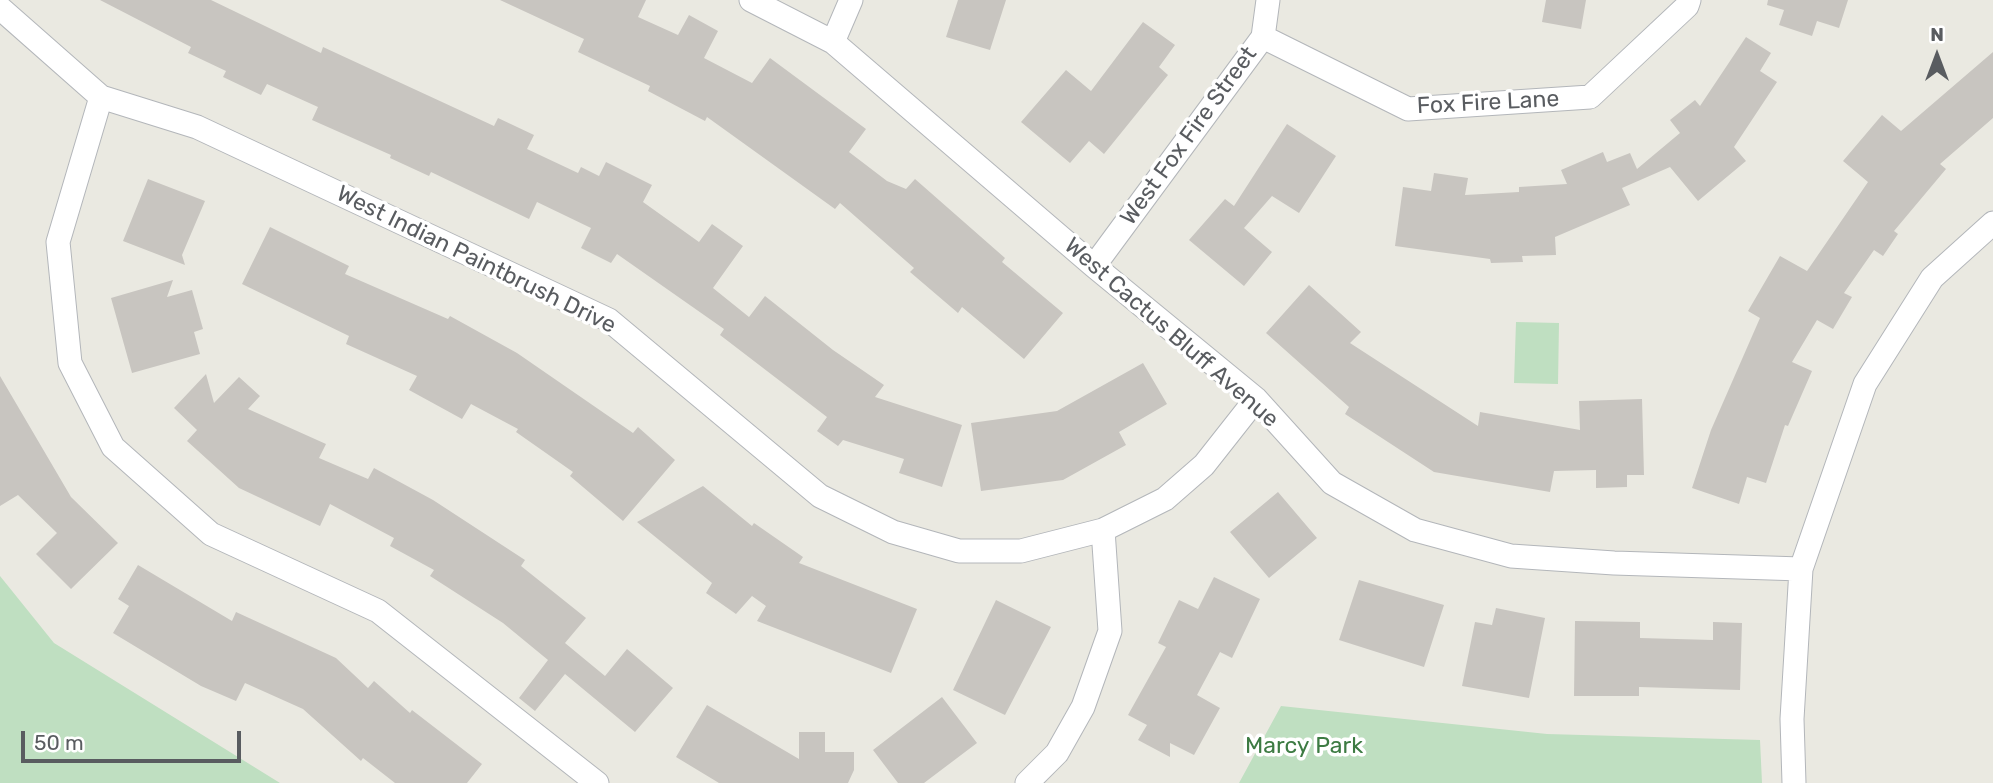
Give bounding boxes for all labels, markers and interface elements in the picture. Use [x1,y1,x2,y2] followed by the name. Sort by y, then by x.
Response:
[1902,21,1972,91] north arrow
[1930,23,1944,46] text: N
[1115,41,1263,231] street label: West Fox Fire Street
[1416,85,1560,121] street label: Fox Fire Lane
[332,180,620,340] street label: West Indian Paintbrush Drive
[1058,232,1284,434] street label: West Cactus Bluff Avenue
[24,716,245,760] scale bar
[34,730,84,755] text: 50 m
[1245,732,1363,760] park label: Marcy Park

